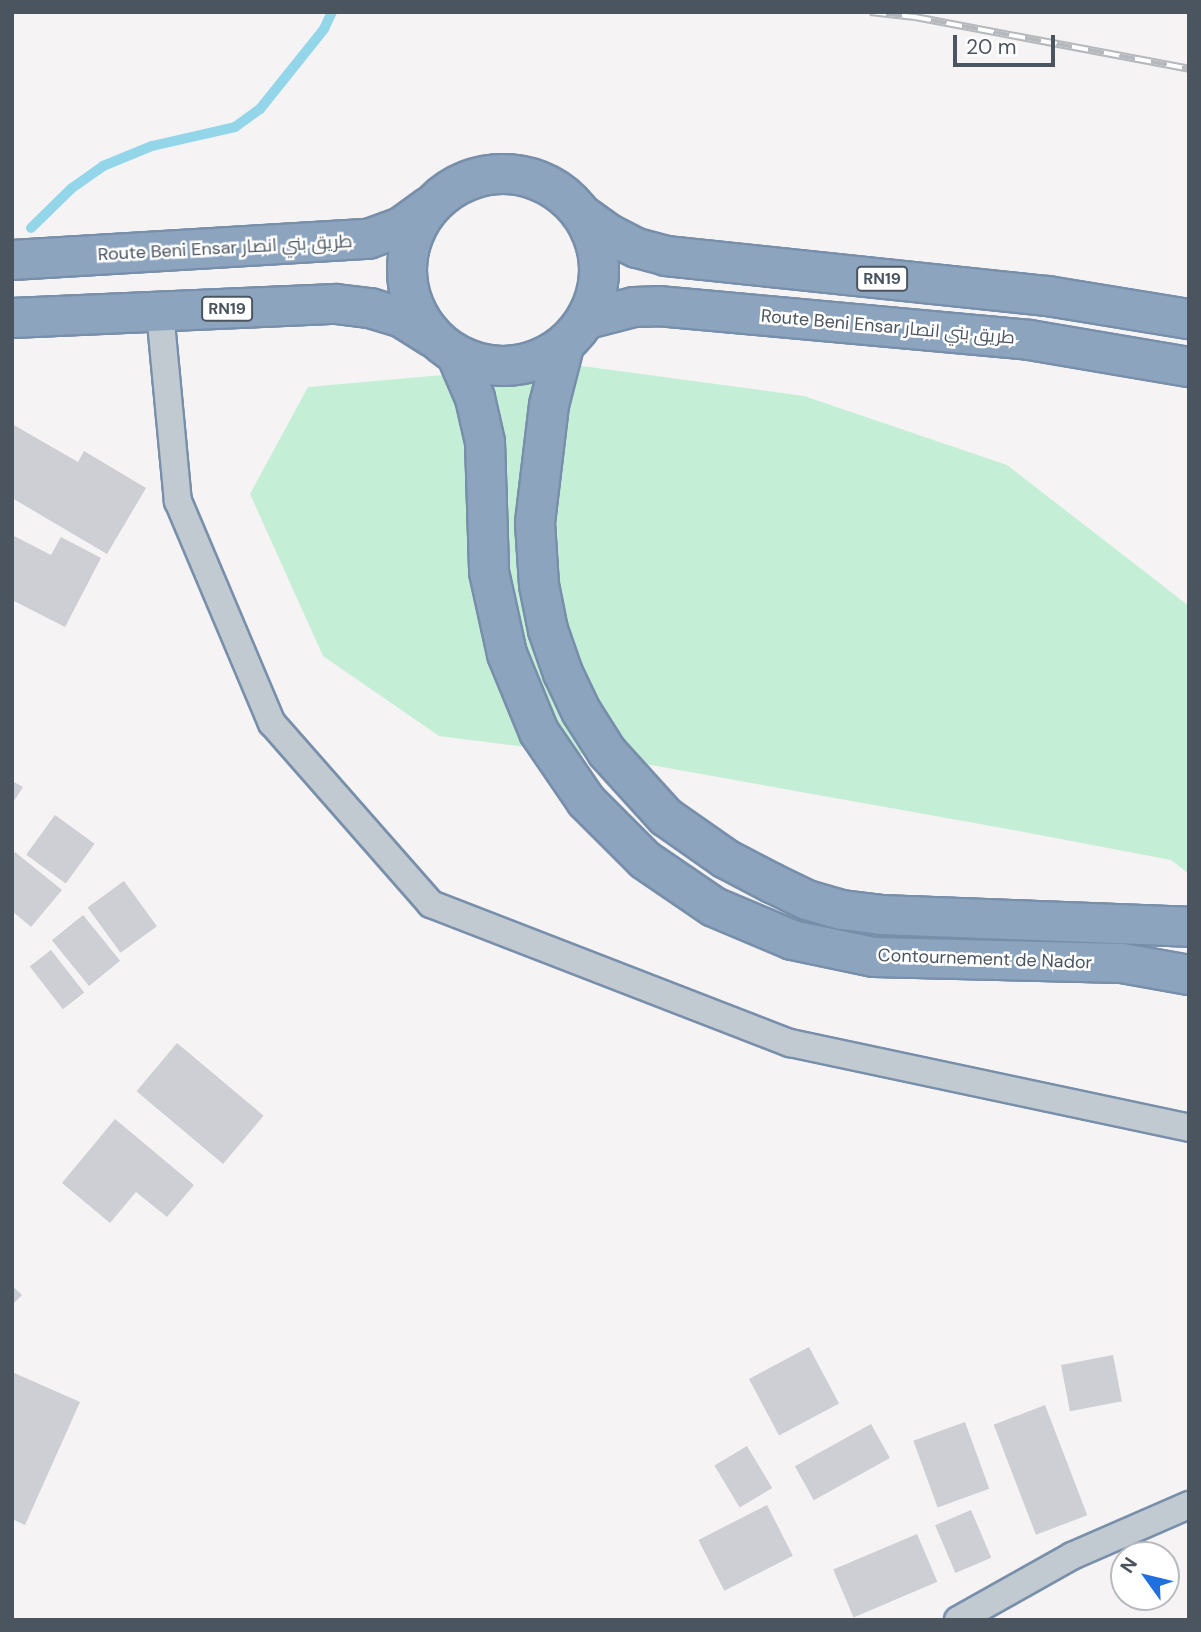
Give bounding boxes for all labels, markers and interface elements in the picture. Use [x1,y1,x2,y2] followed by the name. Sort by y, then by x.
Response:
[956,21,1058,65] scale bar
[966,33,1017,61] text: 20 m
[97,231,353,265] street label: Route Beni Ensar طريق بني انصار
[856,266,908,292] road number: RN19
[201,296,253,322] road number: RN19
[760,305,1016,349] street label: Route Beni Ensar طريق بني انصار
[877,944,1093,974] street label: Contournement de Nador
[1110,1541,1180,1611] north arrow
[1115,1552,1143,1578] text: N

